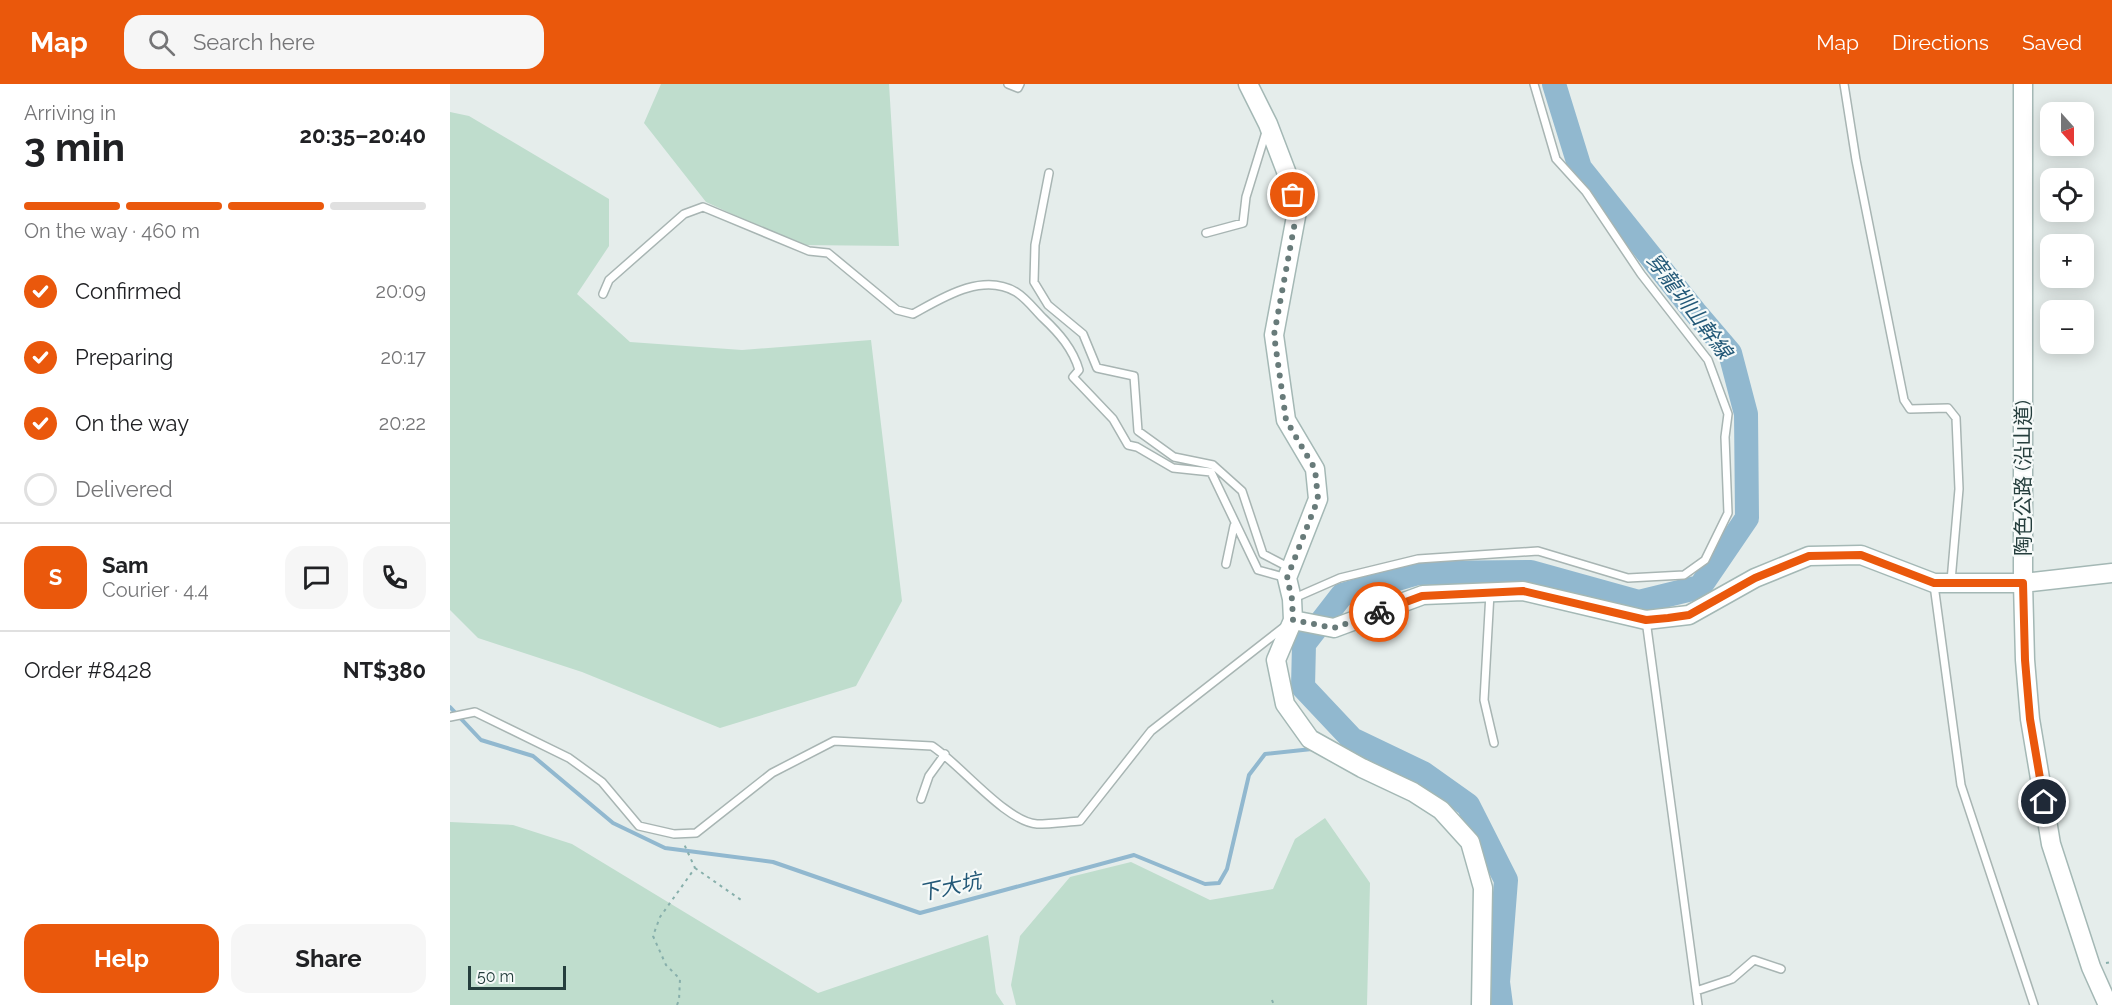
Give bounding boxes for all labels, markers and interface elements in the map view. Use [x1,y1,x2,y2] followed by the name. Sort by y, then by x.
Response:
[124,15,544,69] search box
[30,26,88,59] text: Map
[145,26,178,59] icon: search
[193,29,315,55] text: Search here
[1816,30,1859,55] text: Map
[1892,30,1989,55] text: Directions
[2022,30,2082,55] text: Saved
[24,101,116,125] text: Arriving in
[2040,102,2094,156] north arrow
[2040,102,2094,354] map controls
[299,122,426,148] text: 20:35–20:40
[24,124,125,170] text: 3 min
[2040,168,2094,222] button: locate
[1267,169,1318,220] pin
[1276,178,1309,211] icon: bag
[24,219,200,243] text: On the way · 460 m
[2040,234,2094,288] button: +
[1642,248,1738,365] water label: 穿龍圳山幹線
[24,275,57,308] icon: check
[75,278,182,304] text: Confirmed
[376,279,426,303] text: 20:09
[2040,300,2094,354] button: −
[24,341,57,374] icon: check
[75,344,173,370] text: Preparing
[380,345,426,369] text: 20:17
[2011,400,2035,556] street label: 陶色公路 (沿山道)
[24,407,57,440] icon: check
[75,410,189,436] text: On the way
[379,411,426,435] text: 20:22
[75,476,173,502] text: Delivered
[285,546,348,609] button: chat
[363,546,426,609] button: phone
[102,552,149,578] text: Sam
[49,564,62,590] text: S
[102,578,209,602] text: Courier · 4.4
[1349,582,1409,642] courier
[1363,596,1396,629] icon: bike
[24,657,152,683] text: Order #8428
[343,657,426,683] text: NT$380
[2018,776,2069,827] pin
[2027,785,2060,818] icon: home
[916,867,986,905] water label: 下大坑
[24,924,219,993] button: Help
[231,924,426,993] button: Share
[468,963,566,990] scale bar
[477,967,514,986] text: 50 m

